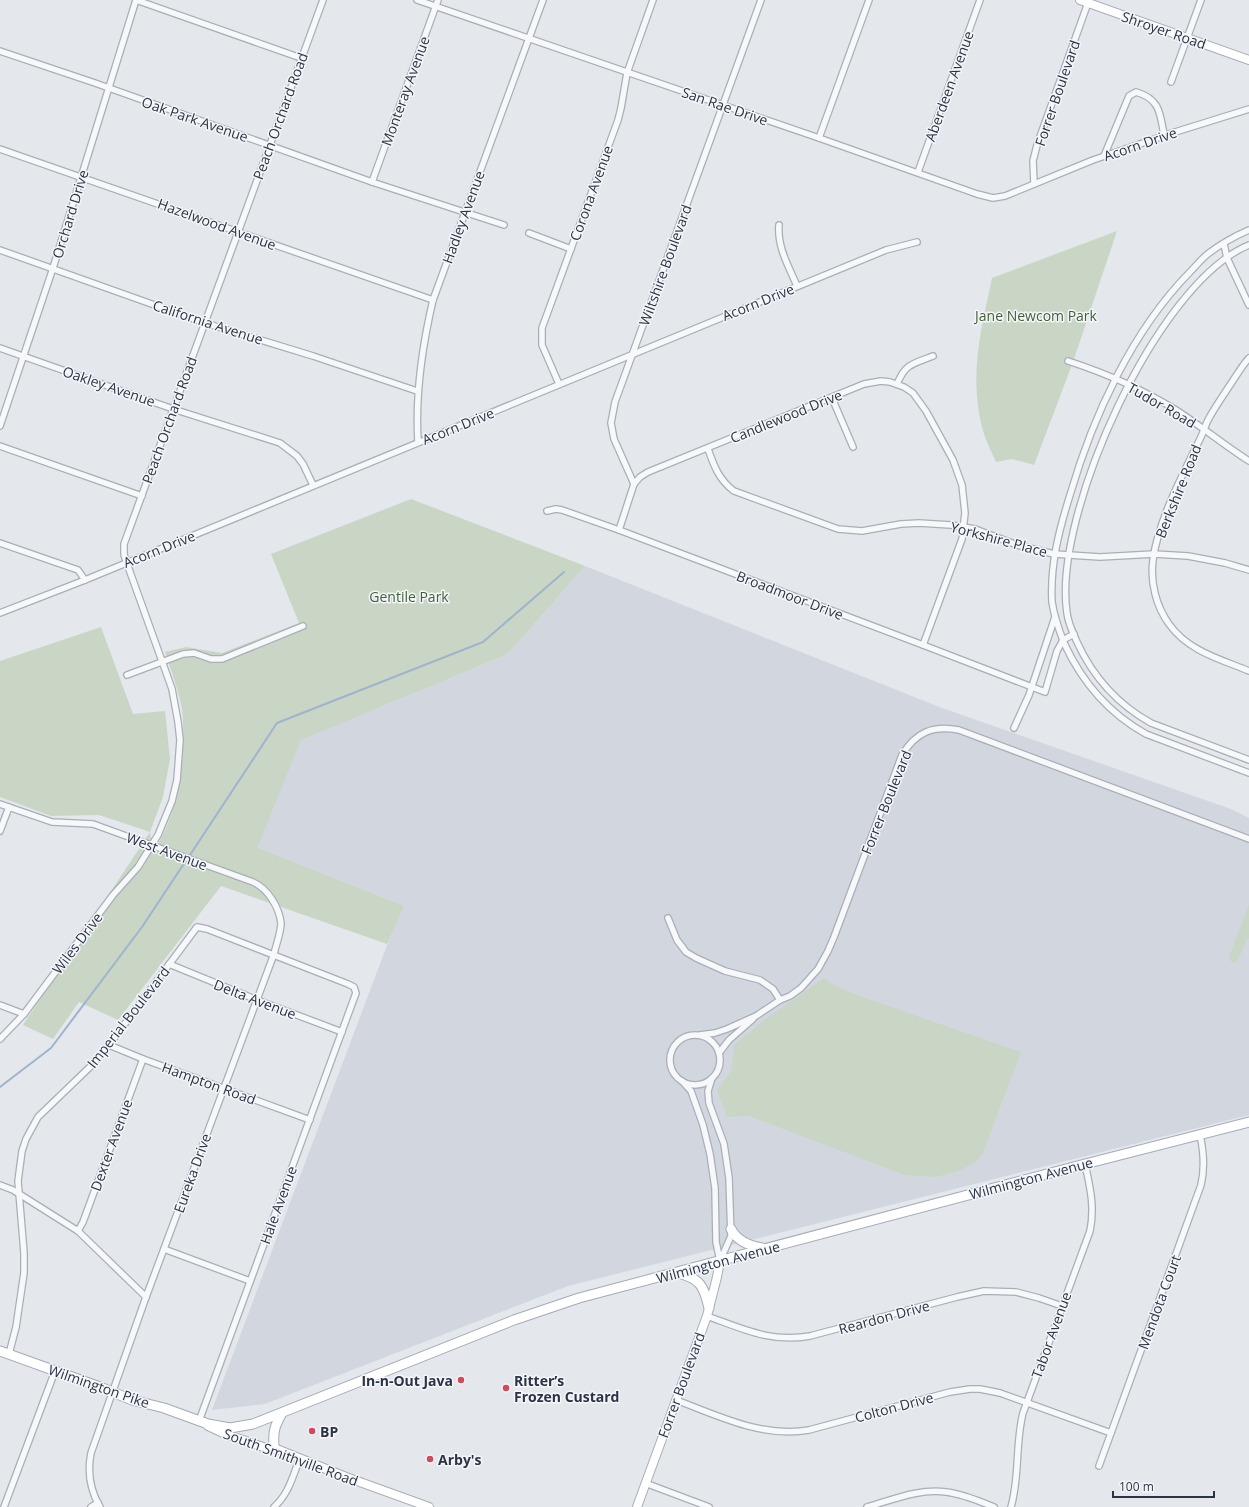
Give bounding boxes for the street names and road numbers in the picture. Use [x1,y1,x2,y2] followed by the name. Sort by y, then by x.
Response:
[1119,7,1209,53] street label: Shroyer Road
[920,28,978,144] street label: Aberdeen Avenue
[376,33,434,148] street label: Monteray Avenue
[1030,38,1084,148] street label: Forrer Boulevard
[248,50,312,182] street label: Peach Orchard Road
[679,82,771,130] street label: San Rae Drive
[139,92,251,146] street label: Oak Park Avenue
[1101,123,1179,165] street label: Acorn Drive
[565,143,617,243] street label: Corona Avenue
[47,167,93,261] street label: Orchard Drive
[437,168,489,266] street label: Hadley Avenue
[155,194,279,254] street label: Hazelwood Avenue
[634,202,696,328] street label: Wiltshire Boulevard
[719,279,797,325] street label: Acorn Drive
[150,295,266,349] street label: California Avenue
[137,354,201,486] street label: Peach Orchard Road
[60,361,158,411] street label: Oakley Avenue
[1124,378,1200,432] street label: Tudor Road
[727,385,845,447] street label: Candlewood Drive
[419,403,497,449] street label: Acorn Drive
[1151,441,1205,541] street label: Berkshire Road
[948,517,1050,561] street label: Yorkshire Place
[120,526,198,572] street label: Acorn Drive
[734,566,846,624] street label: Broadmoor Drive
[856,747,916,857] street label: Forrer Boulevard
[124,828,210,874] street label: West Avenue
[48,908,106,978] street label: Wiles Drive
[82,962,174,1072] street label: Imperial Boulevard
[211,975,299,1023] street label: Delta Avenue
[159,1057,259,1109] street label: Hampton Road
[86,1096,136,1194] street label: Dexter Avenue
[169,1131,215,1215] street label: Eureka Drive
[967,1152,1095,1204] street label: Wilmington Avenue
[255,1163,301,1247] street label: Hale Avenue
[654,1236,782,1288] street label: Wilmington Avenue
[1133,1252,1185,1352] street label: Mendota Court
[1027,1289,1075,1381] street label: Tabor Avenue
[836,1296,932,1338] street label: Reardon Drive
[653,1330,709,1440] street label: Forrer Boulevard
[46,1360,152,1412] street label: Wilmington Pike
[853,1387,936,1427] street label: Colton Drive
[221,1424,361,1490] street label: South Smithville Road

